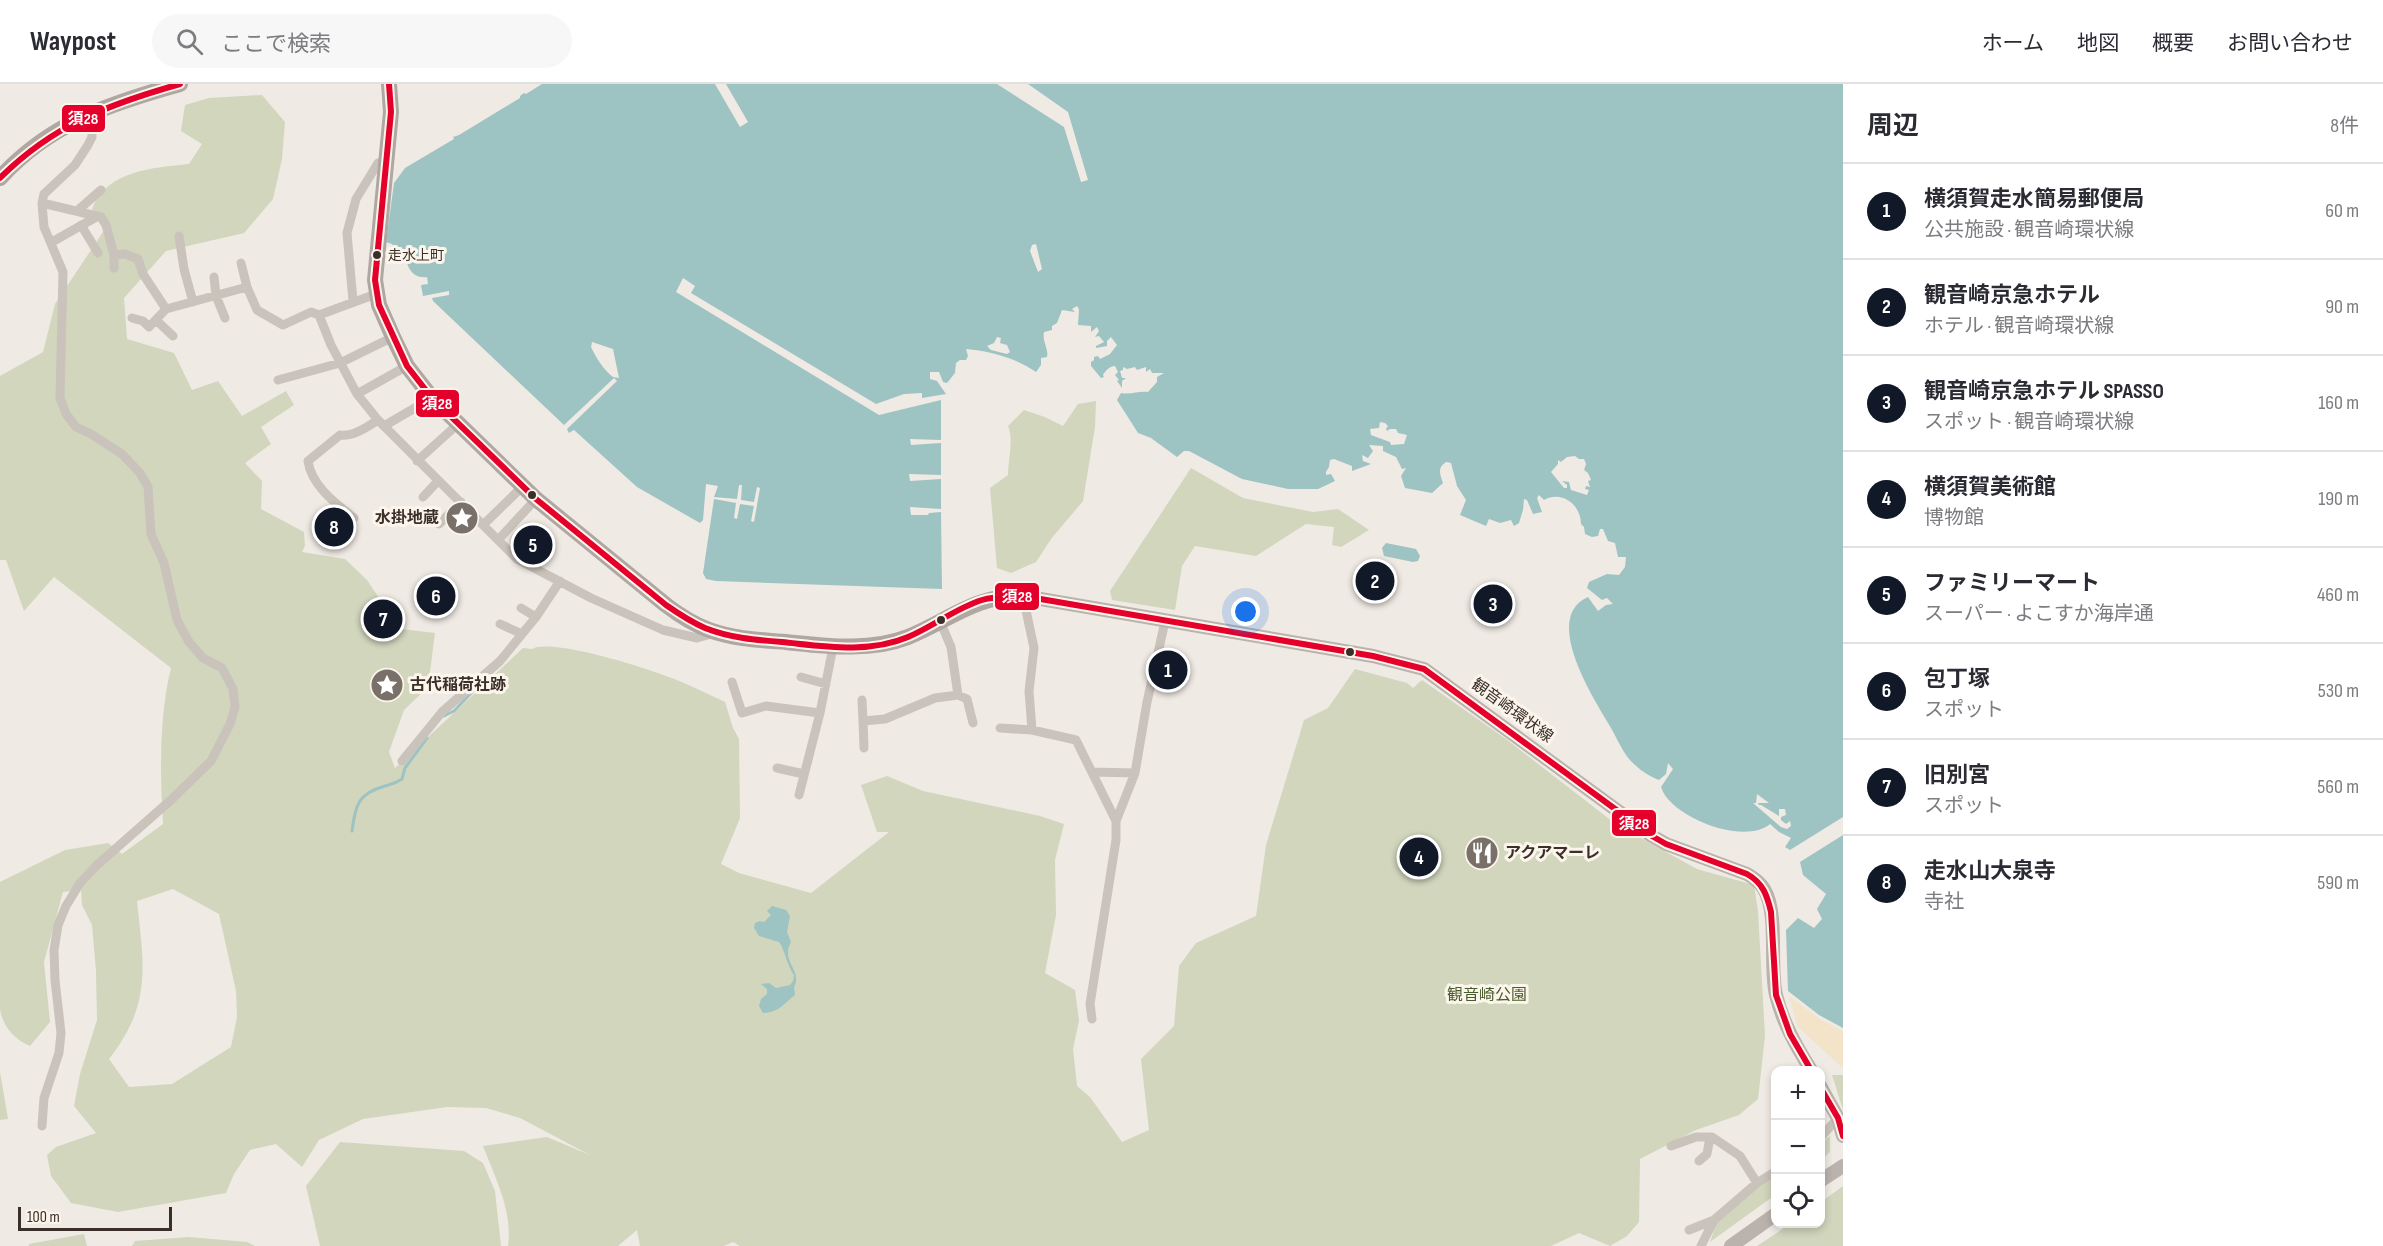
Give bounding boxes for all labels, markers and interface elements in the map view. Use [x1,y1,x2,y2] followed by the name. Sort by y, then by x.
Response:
[152,14,572,68] search box
[30,25,116,58] text: Waypost
[173,25,206,58] icon: search
[221,31,331,58] text: ここで検索
[1982,31,2044,56] text: ホーム
[2077,31,2119,56] text: 地図
[2152,31,2194,56] text: 概要
[2227,31,2353,56] text: お問い合わせ
[61,104,106,133] line badge: 須28
[68,110,99,129] text: 須28
[1867,111,1919,142] text: 周辺
[2330,114,2359,138] text: 8件
[1924,186,2144,213] text: 横須賀走水簡易郵便局
[1883,199,1890,223] text: 1
[2325,199,2359,223] text: 60 m
[1924,218,2134,242] text: 公共施設 · 観音崎環状線
[388,247,444,264] place label: 走水上町
[371,249,383,261] marker: 走水上町
[1924,282,2100,309] text: 観音崎京急ホテル
[1882,295,1891,319] text: 2
[2325,295,2359,319] text: 90 m
[1924,314,2114,338] text: ホテル · 観音崎環状線
[1924,378,2164,405] text: 観音崎京急ホテル SPASSO
[415,389,460,418] line badge: 須28
[1882,391,1891,415] text: 3
[2318,391,2359,415] text: 160 m
[422,395,453,414] text: 須28
[1924,410,2134,434] text: スポット · 観音崎環状線
[1924,474,2056,501] text: 横須賀美術館
[1882,487,1891,511] text: 4
[2318,487,2359,511] text: 190 m
[526,489,538,501] unlabelled marker
[444,500,480,536] place icon: 水掛地蔵
[314,504,354,550] pin: 8
[1924,506,1984,530] text: 博物館
[375,508,439,528] place label: 水掛地蔵
[514,522,552,568] pin: 5
[1356,558,1394,604] pin: 2
[1924,570,2100,597] text: ファミリーマート
[416,574,456,618] pin: 6
[994,582,1040,611] line badge: 須28
[1474,582,1512,626] pin: 3
[1882,583,1891,607] text: 5
[2317,583,2359,607] text: 460 m
[1002,588,1033,607] text: 須28
[364,596,403,642] pin: 7
[1231,597,1260,626] your location
[1924,602,2154,626] text: スーパー · よこすか海岸通
[935,614,947,626] unlabelled marker
[1344,646,1356,658] unlabelled marker
[1148,648,1188,692] pin: 1
[1924,666,1990,693] text: 包丁塚
[369,667,405,703] place icon: 古代稲荷社跡
[410,675,506,695] place label: 古代稲荷社跡
[1468,675,1556,747] street label: 観音崎環状線
[1882,679,1891,703] text: 6
[2318,679,2359,703] text: 530 m
[1924,698,2004,722] text: スポット
[1924,762,1990,789] text: 旧別宮
[1882,775,1891,799] text: 7
[2317,775,2359,799] text: 560 m
[1924,794,2004,818] text: スポット
[1611,809,1657,837] line badge: 須28
[1619,815,1650,834] text: 須28
[1400,834,1438,880] pin: 4
[1464,835,1500,871] restaurant icon: アクアマーレ
[1505,844,1600,863] place label: アクアマーレ
[1924,858,2056,885] text: 走水山大泉寺
[1882,871,1891,895] text: 8
[2317,871,2359,895] text: 590 m
[1924,890,1964,914] text: 寺社
[1447,986,1527,1005] park label: 観音崎公園
[1771,1066,1825,1228] map controls
[1771,1066,1825,1120] button: +
[1771,1120,1825,1174] button: −
[1771,1174,1825,1228] button: locate
[18,1204,172,1232] scale bar
[27,1208,60,1227] text: 100 m

